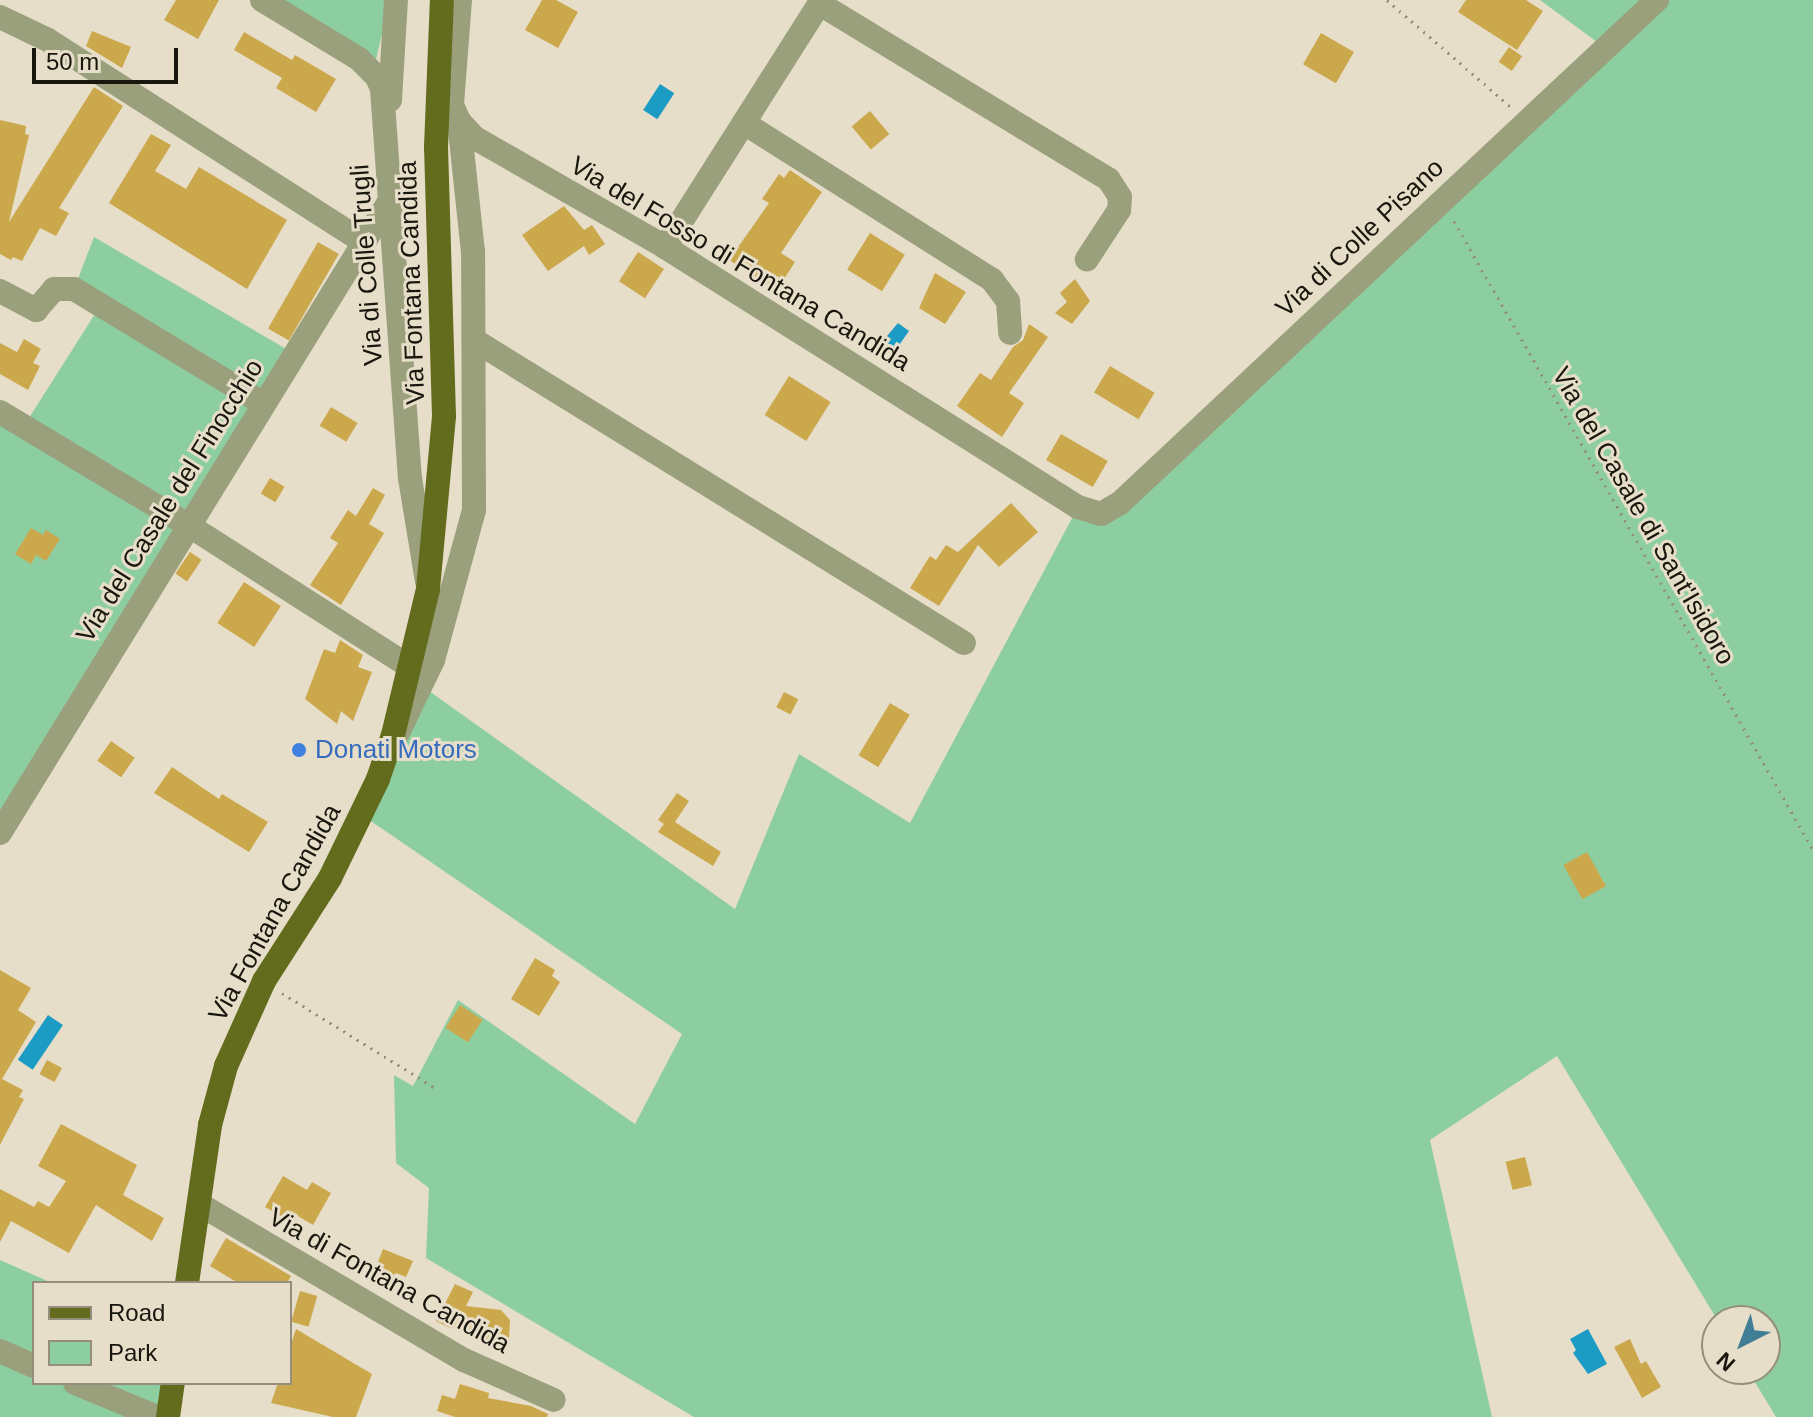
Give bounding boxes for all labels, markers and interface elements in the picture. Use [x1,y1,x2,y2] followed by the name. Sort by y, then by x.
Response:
[36,32,182,82] scale bar
[46,48,99,75] text: 50 m
[564,150,916,378] street label: Via del Fosso di Fontana Candida
[1270,152,1450,324] street label: Via di Colle Pisano
[392,161,432,405] street label: Via Fontana Candida
[344,163,390,367] street label: Via di Colle Trugli
[70,354,270,648] street label: Via del Casale del Finocchio
[1545,362,1741,670] street label: Via del Casale di Sant'Isidoro
[315,734,477,766] place label: Donati Motors
[290,741,308,759] marker: Donati Motors
[202,799,348,1027] street label: Via Fontana Candida
[263,1202,515,1360] street label: Via di Fontana Candida
[32,1281,292,1385] legend
[108,1299,165,1326] text: Road
[1701,1305,1781,1385] north arrow
[108,1339,157,1366] text: Park
[1712,1347,1740,1376] text: N

